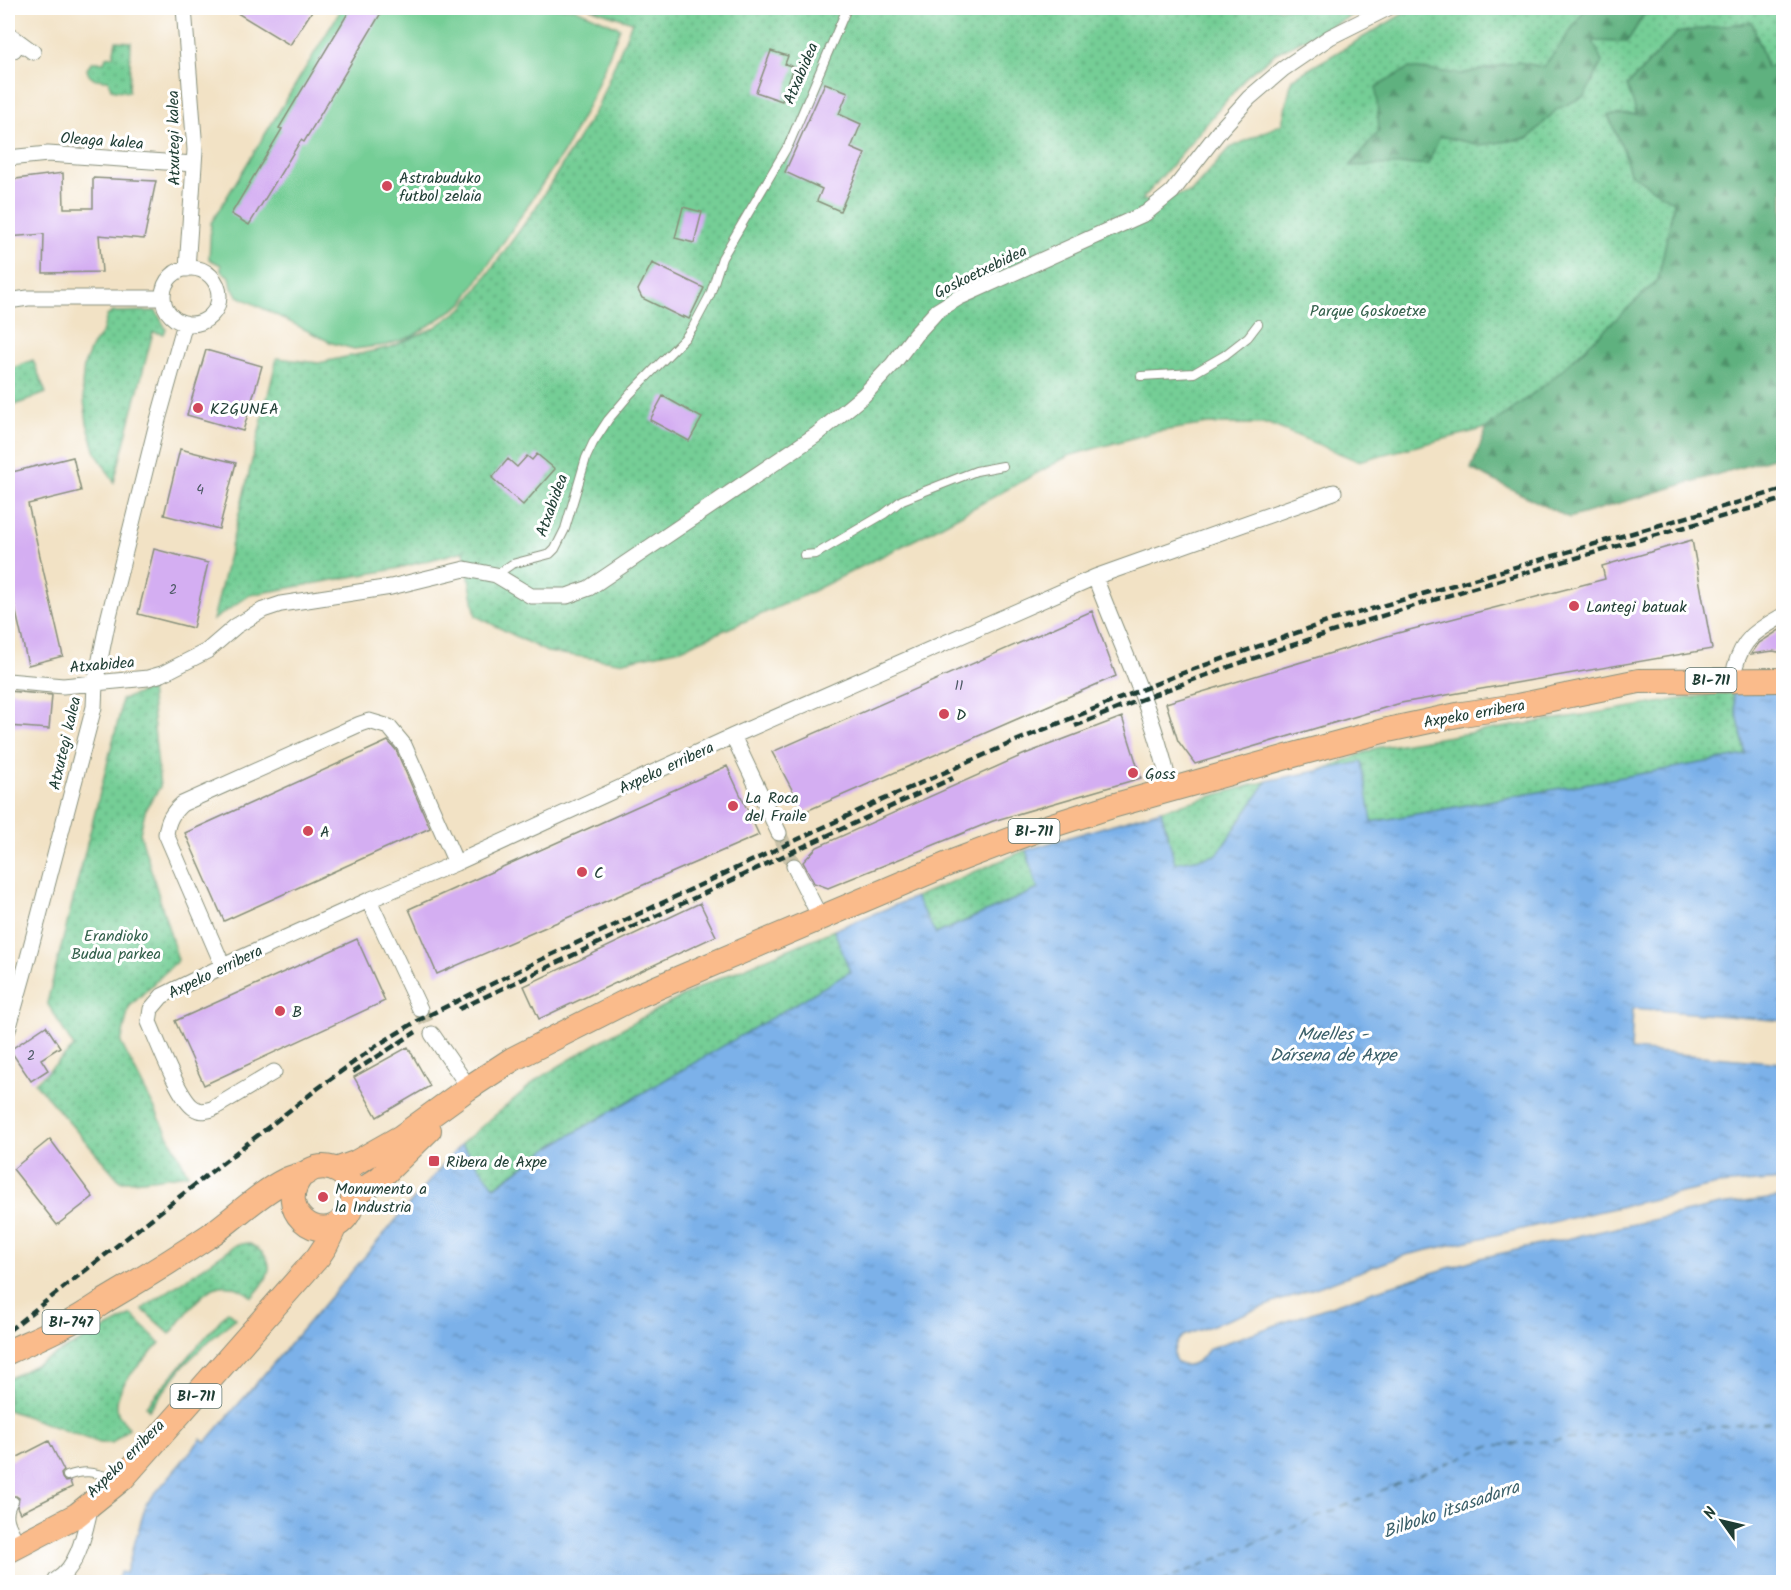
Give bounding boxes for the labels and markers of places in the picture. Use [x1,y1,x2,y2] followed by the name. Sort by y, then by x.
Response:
[399,166,482,209] place label: Astrabuduko futbol zelaia
[380,179,394,193] marker: Astrabuduko futbol zelaia
[210,397,279,422] place label: KZGUNEA
[191,401,205,415] marker: KZGUNEA
[1586,595,1687,620] place label: Lantegi batuak
[1567,599,1581,613] marker: Lantegi batuak
[956,703,966,728] place label: D
[937,707,951,721] marker: D
[1145,762,1176,787] place label: Goss
[1126,766,1140,780] marker: Goss
[745,786,807,829] place label: La Roca del Fraile
[726,799,740,813] marker: La Roca del Fraile
[320,820,330,845] place label: A
[301,824,315,838] marker: A
[594,861,604,886] place label: C
[575,865,589,879] marker: C
[292,1000,302,1025] place label: B
[273,1004,287,1018] marker: B
[446,1150,547,1175] place label: Ribera de Axpe
[427,1154,441,1168] marker: Ribera de Axpe
[335,1177,427,1220] place label: Monumento a la Industria
[316,1190,330,1204] marker: Monumento a la Industria

